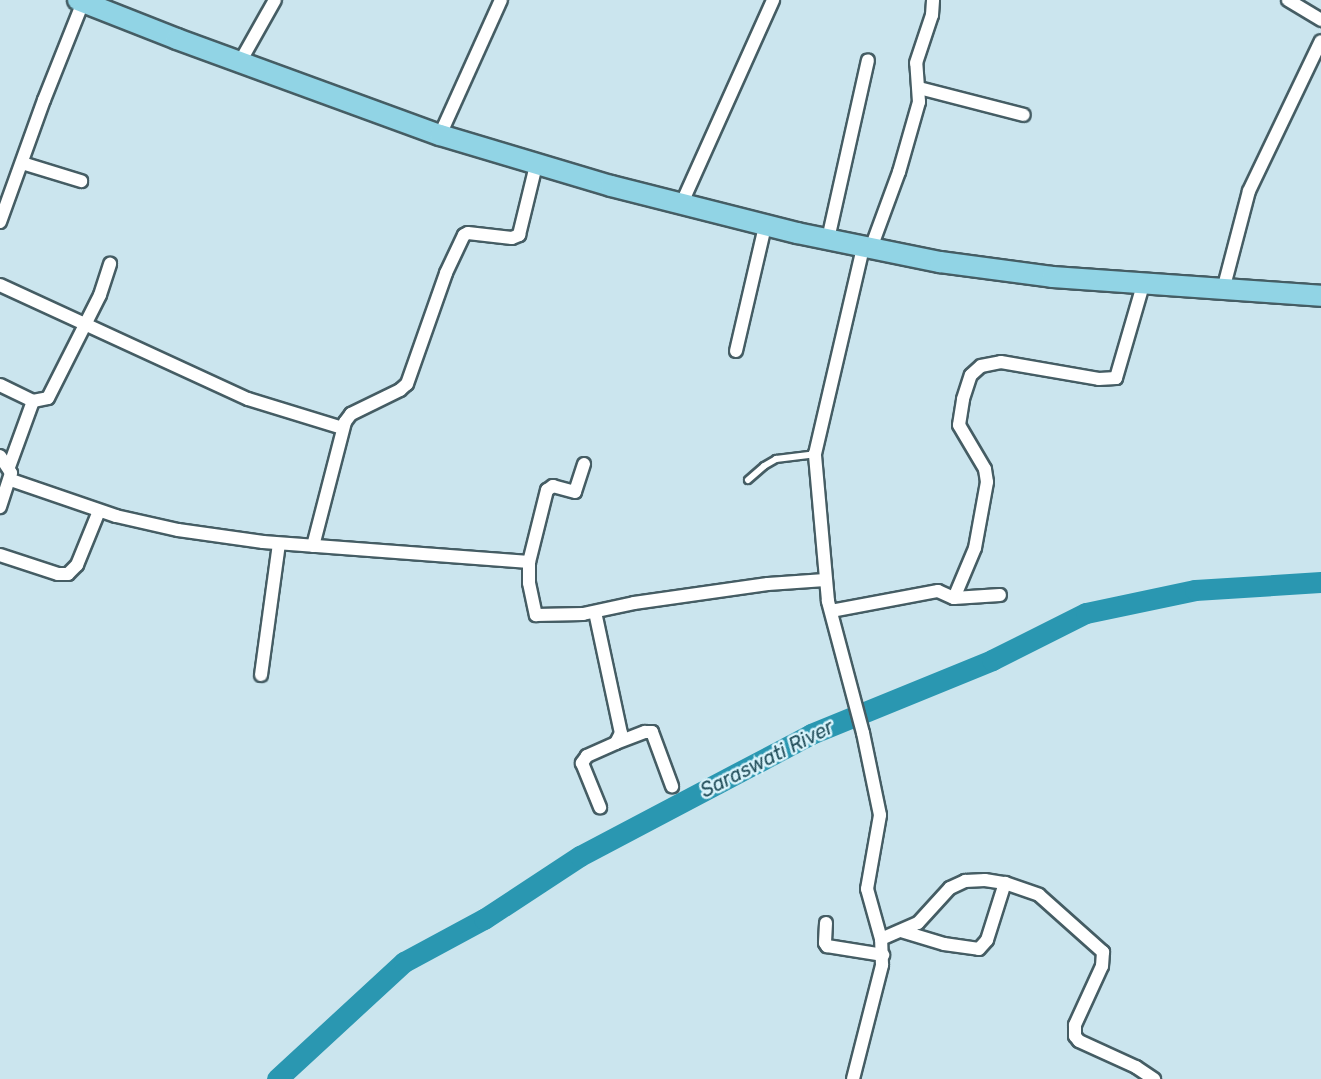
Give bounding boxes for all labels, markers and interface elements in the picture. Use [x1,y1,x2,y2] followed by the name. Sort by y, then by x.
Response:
[696,715,838,803] water label: Saraswati River

